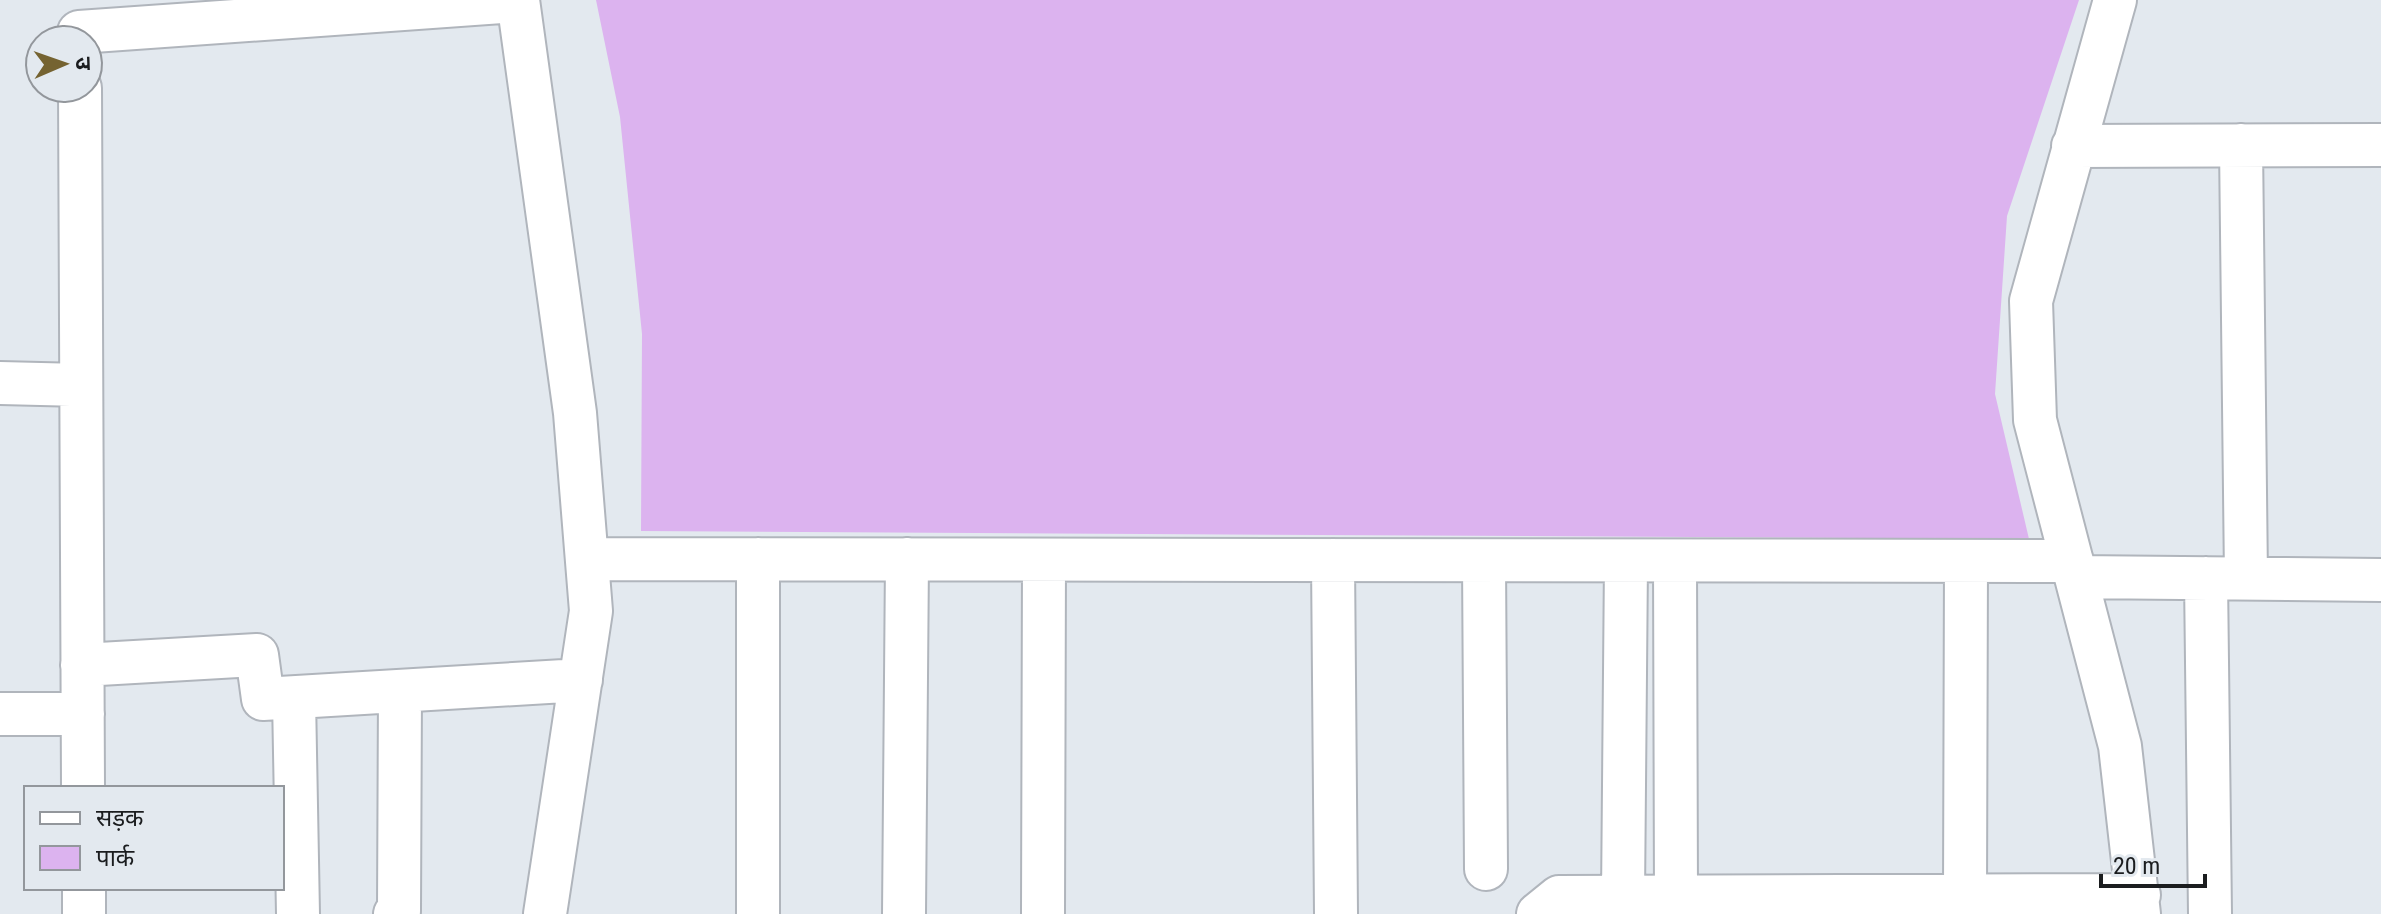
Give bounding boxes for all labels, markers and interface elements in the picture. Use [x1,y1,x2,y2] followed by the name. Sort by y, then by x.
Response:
[24,24,104,104] north arrow
[71,56,96,71] text: उ
[24,786,284,890] legend
[96,804,144,832] text: सड़क
[2101,838,2205,888] scale bar
[96,844,135,872] text: पार्क
[2113,852,2160,880] text: 20 m

